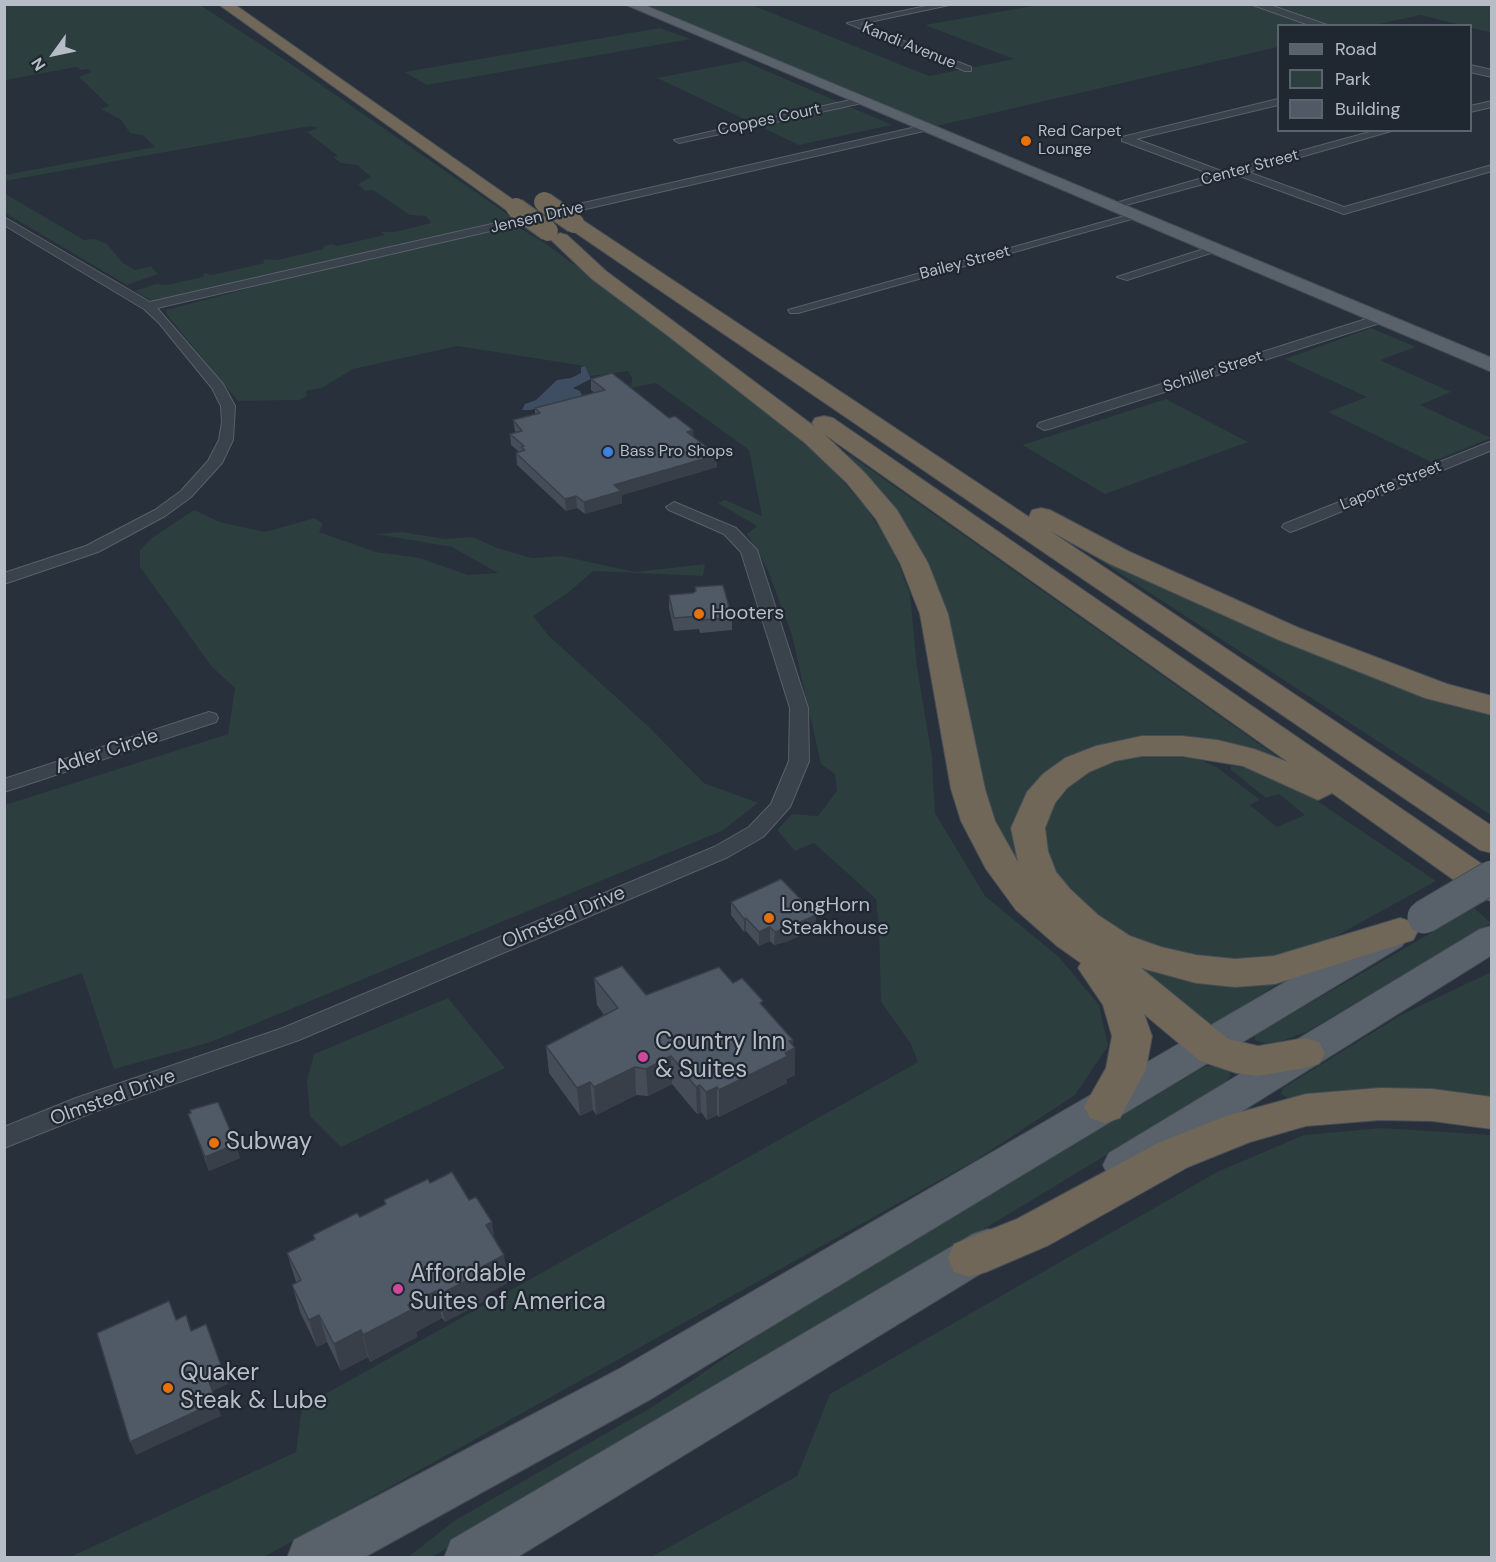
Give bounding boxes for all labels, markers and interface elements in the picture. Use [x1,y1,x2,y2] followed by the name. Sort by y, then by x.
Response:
[859,18,959,74] street label: Kandi Avenue
[24,24,84,84] north arrow
[1277,24,1472,132] legend
[1335,37,1377,61] text: Road
[27,53,50,75] text: N
[1335,67,1371,91] text: Park
[1335,97,1400,121] text: Building
[716,100,822,140] street label: Coppes Court
[1038,122,1122,160] place label: Red Carpet Lounge
[1019,134,1033,148] marker: Red Carpet Lounge
[1199,146,1301,190] street label: Center Street
[489,198,585,238] street label: Jensen Drive
[918,242,1012,284] street label: Bailey Street
[1161,347,1265,397] street label: Schiller Street
[620,442,733,462] place label: Bass Pro Shops
[601,445,615,459] marker: Bass Pro Shops
[1338,457,1444,515] street label: Laporte Street
[711,602,784,626] place label: Hooters
[692,607,706,621] marker: Hooters
[52,724,162,780] street label: Adler Circle
[499,881,629,955] street label: Olmsted Drive
[781,894,889,941] place label: LongHorn Steakhouse
[762,911,776,925] marker: LongHorn Steakhouse
[655,1029,785,1085] place label: Country Inn & Suites
[636,1050,650,1064] marker: Country Inn & Suites
[47,1064,179,1132] street label: Olmsted Drive
[226,1129,312,1157] place label: Subway
[207,1136,221,1150] marker: Subway
[410,1261,606,1317] place label: Affordable Suites of America
[391,1282,405,1296] marker: Affordable Suites of America
[180,1360,327,1416] place label: Quaker Steak & Lube
[161,1381,175,1395] marker: Quaker Steak & Lube

